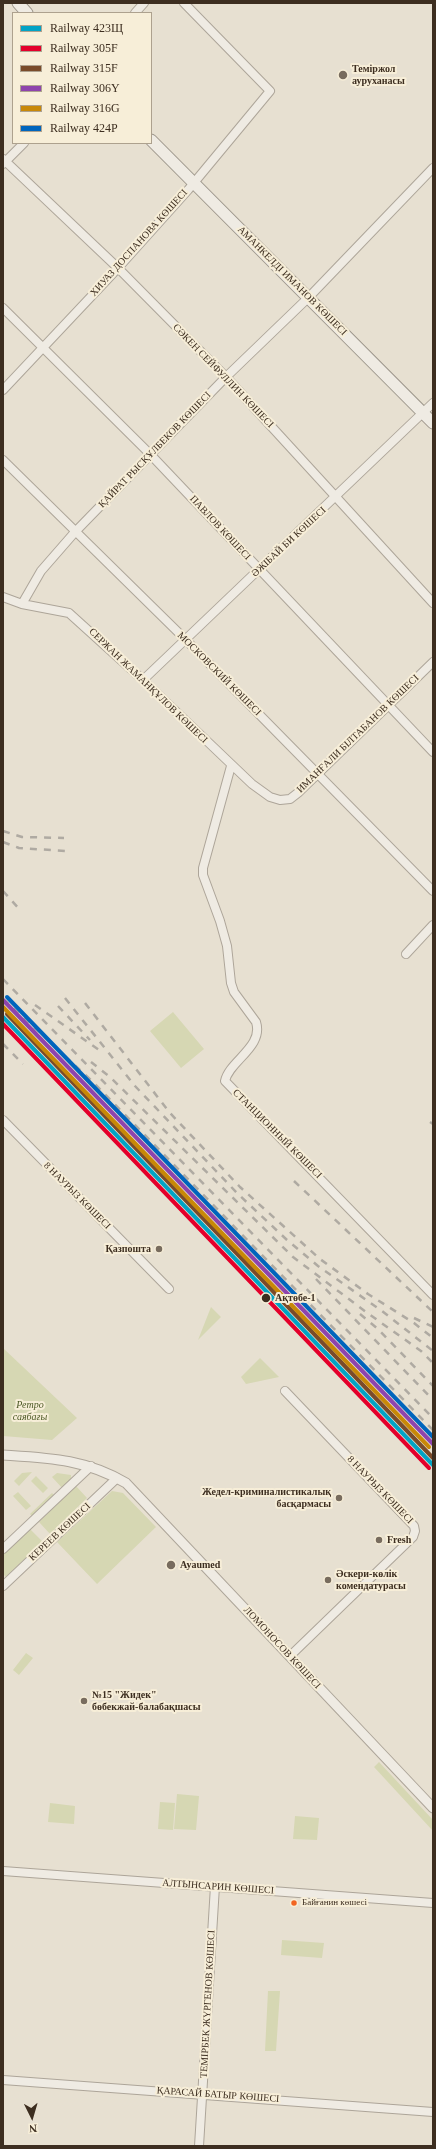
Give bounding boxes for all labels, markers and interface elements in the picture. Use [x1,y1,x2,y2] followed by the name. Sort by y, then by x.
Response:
[12,12,152,144] legend
[50,21,123,35] text: Railway 423Щ
[50,41,118,55] text: Railway 305F
[50,61,118,75] text: Railway 315F
[352,63,405,86] place label: Теміржол ауруханасы
[337,69,349,81] marker: Теміржол ауруханасы
[50,81,120,95] text: Railway 306Y
[50,101,120,115] text: Railway 316G
[50,121,118,135] text: Railway 424Р
[88,187,190,299] street label: ХИУАЗ ДОСПАНОВА КӨШЕСІ
[235,224,349,338] street label: АМАНКЕЛДІ ИМАНОВ КӨШЕСІ
[170,321,276,431] street label: СӘКЕН СЕЙФУЛЛИН КӨШЕСІ
[96,389,214,511] street label: ҚАЙРАТ РЫСҚҰЛБЕКОВ КӨШЕСІ
[187,493,253,563] street label: ПАВЛОВ КӨШЕСІ
[249,504,329,580] street label: ӘЖІБАЙ БИ КӨШЕСІ
[86,626,210,746] street label: СЕРЖАН ЖАМАНҚҰЛОВ КӨШЕСІ
[175,630,263,718] street label: МОСКОВСКИЙ КӨШЕСІ
[294,672,422,796] street label: ИМАНҒАЛИ БІЛТАБАНОВ КӨШЕСІ
[230,1087,324,1181] street label: СТАНЦИОННЫЙ КӨШЕСІ
[41,1160,113,1232] street label: 8 НАУРЫЗ КӨШЕСІ
[105,1243,151,1255] place label: Қазпошта
[154,1244,164,1254] marker: Қазпошта
[260,1292,272,1304] marker: Ақтөбе-1
[275,1292,316,1304] place label: Ақтөбе-1
[13,1399,47,1422] park label: Ретро саябағы
[344,1453,416,1527] street label: 8 НАУРЫЗ КӨШЕСІ
[202,1486,331,1510] place label: Жедел-криминалистикалық басқармасы
[334,1493,344,1503] marker: Жедел-криминалистикалық басқармасы
[27,1500,93,1564] street label: КЕРЕЕВ КӨШЕСІ
[387,1534,411,1546] place label: Fresh
[374,1535,384,1545] marker: Fresh
[165,1559,177,1571] marker: Ayaumed
[180,1559,220,1571] place label: Ayaumed
[336,1568,406,1592] place label: Әскери-көлік комендатурасы
[323,1575,333,1585] marker: Әскери-көлік комендатурасы
[241,1604,323,1692] street label: ЛОМОНОСОВ КӨШЕСІ
[92,1689,201,1712] place label: №15 "Жидек" бөбекжай-балабақшасы
[79,1696,89,1706] marker: №15 "Жидек" бөбекжай-балабақшасы
[162,1877,274,1897] street label: АЛТЫНСАРИН КӨШЕСІ
[289,1898,299,1908] marker: Байғанин көшесі
[302,1898,367,1908] place label: Байғанин көшесі
[198,1930,218,2078] street label: ТЕМІРБЕК ЖҮРГЕНОВ КӨШЕСІ
[156,2085,280,2105] street label: ҚАРАСАЙ БАТЫР КӨШЕСІ
[12,2097,52,2137] north arrow
[29,2123,38,2135] text: N

